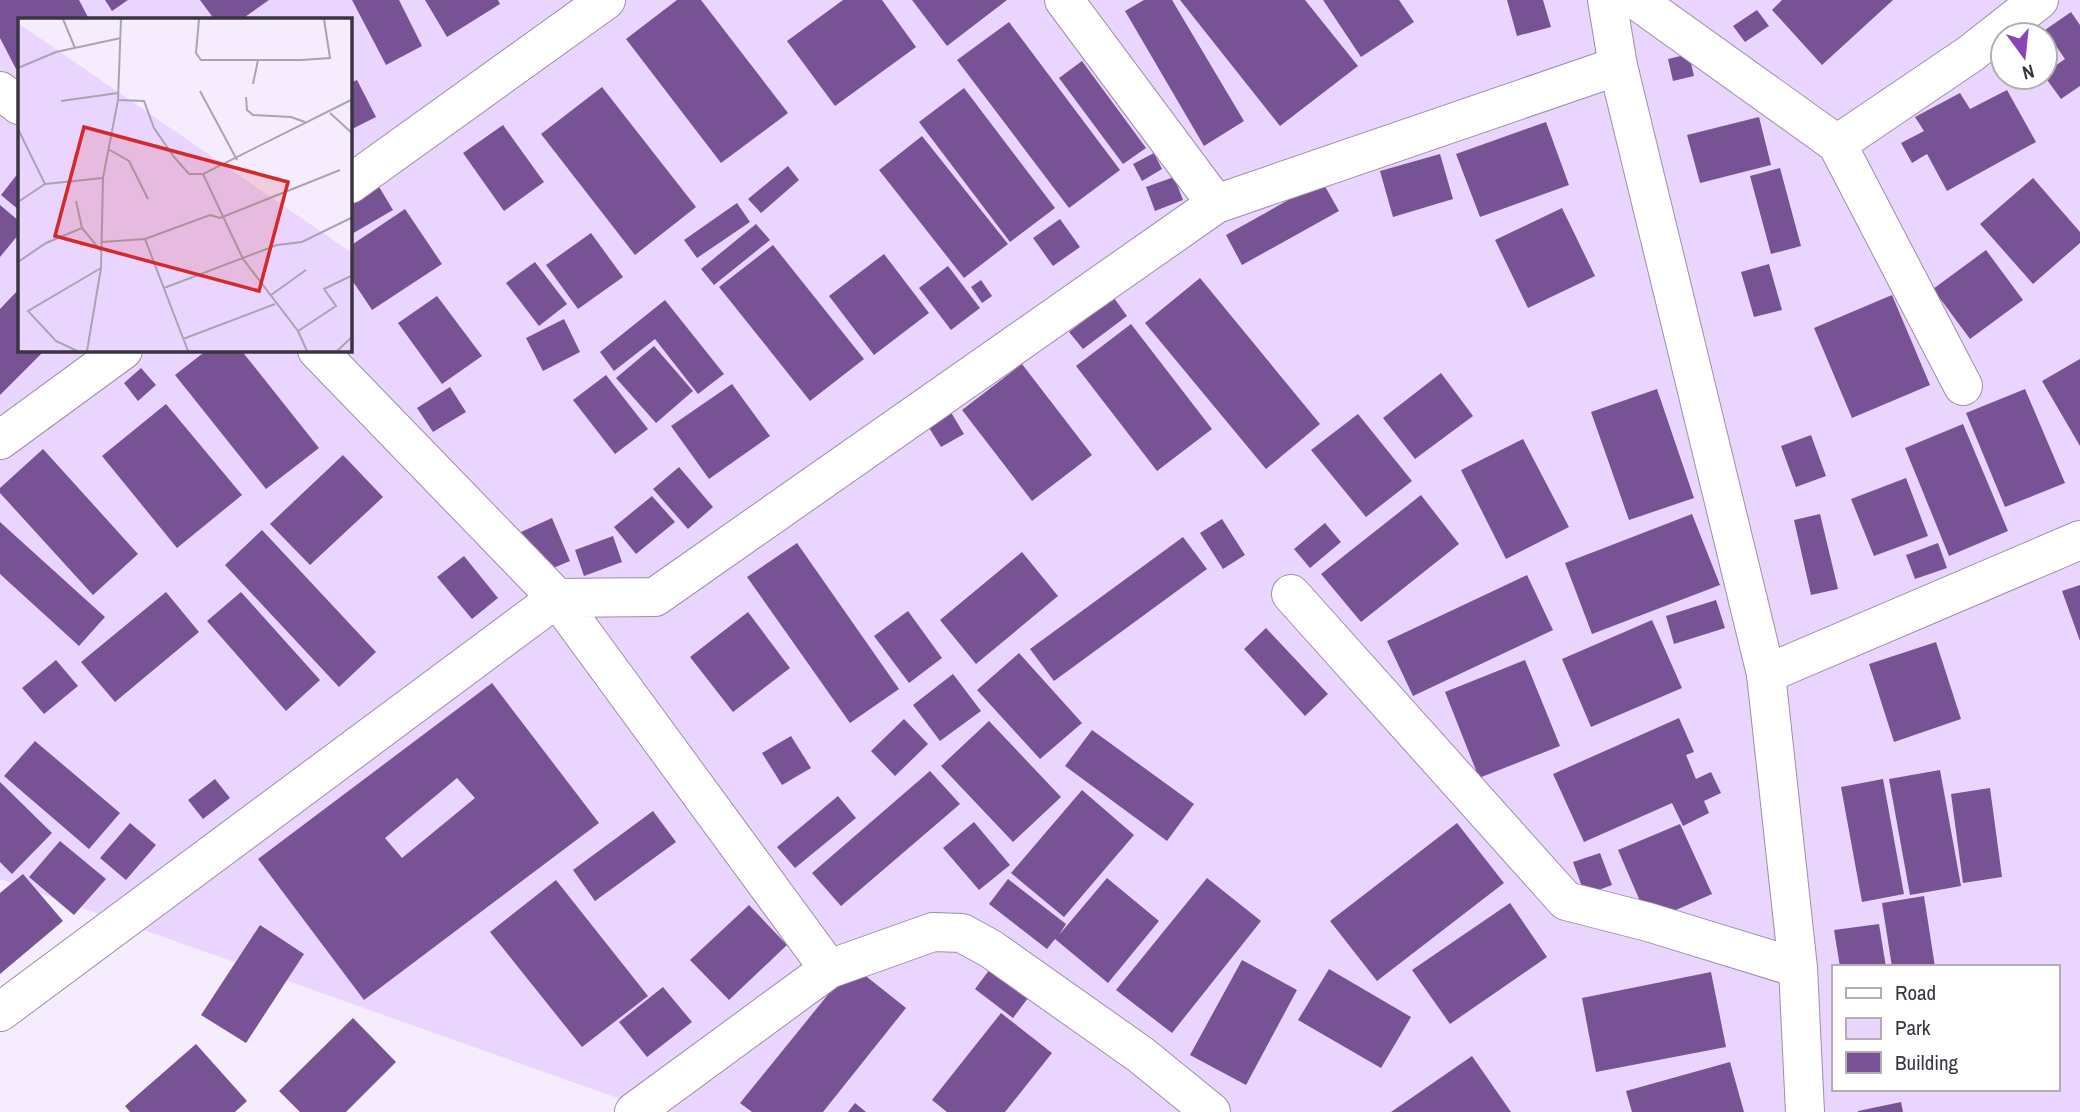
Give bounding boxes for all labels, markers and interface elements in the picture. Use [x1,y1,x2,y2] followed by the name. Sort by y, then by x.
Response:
[18,18,352,352] inset map
[1989,21,2059,91] north arrow
[2020,58,2037,86] text: N
[1832,965,2059,1091] legend
[1895,978,1936,1007] text: Road
[1895,1013,1931,1042] text: Park
[1895,1048,1959,1077] text: Building

